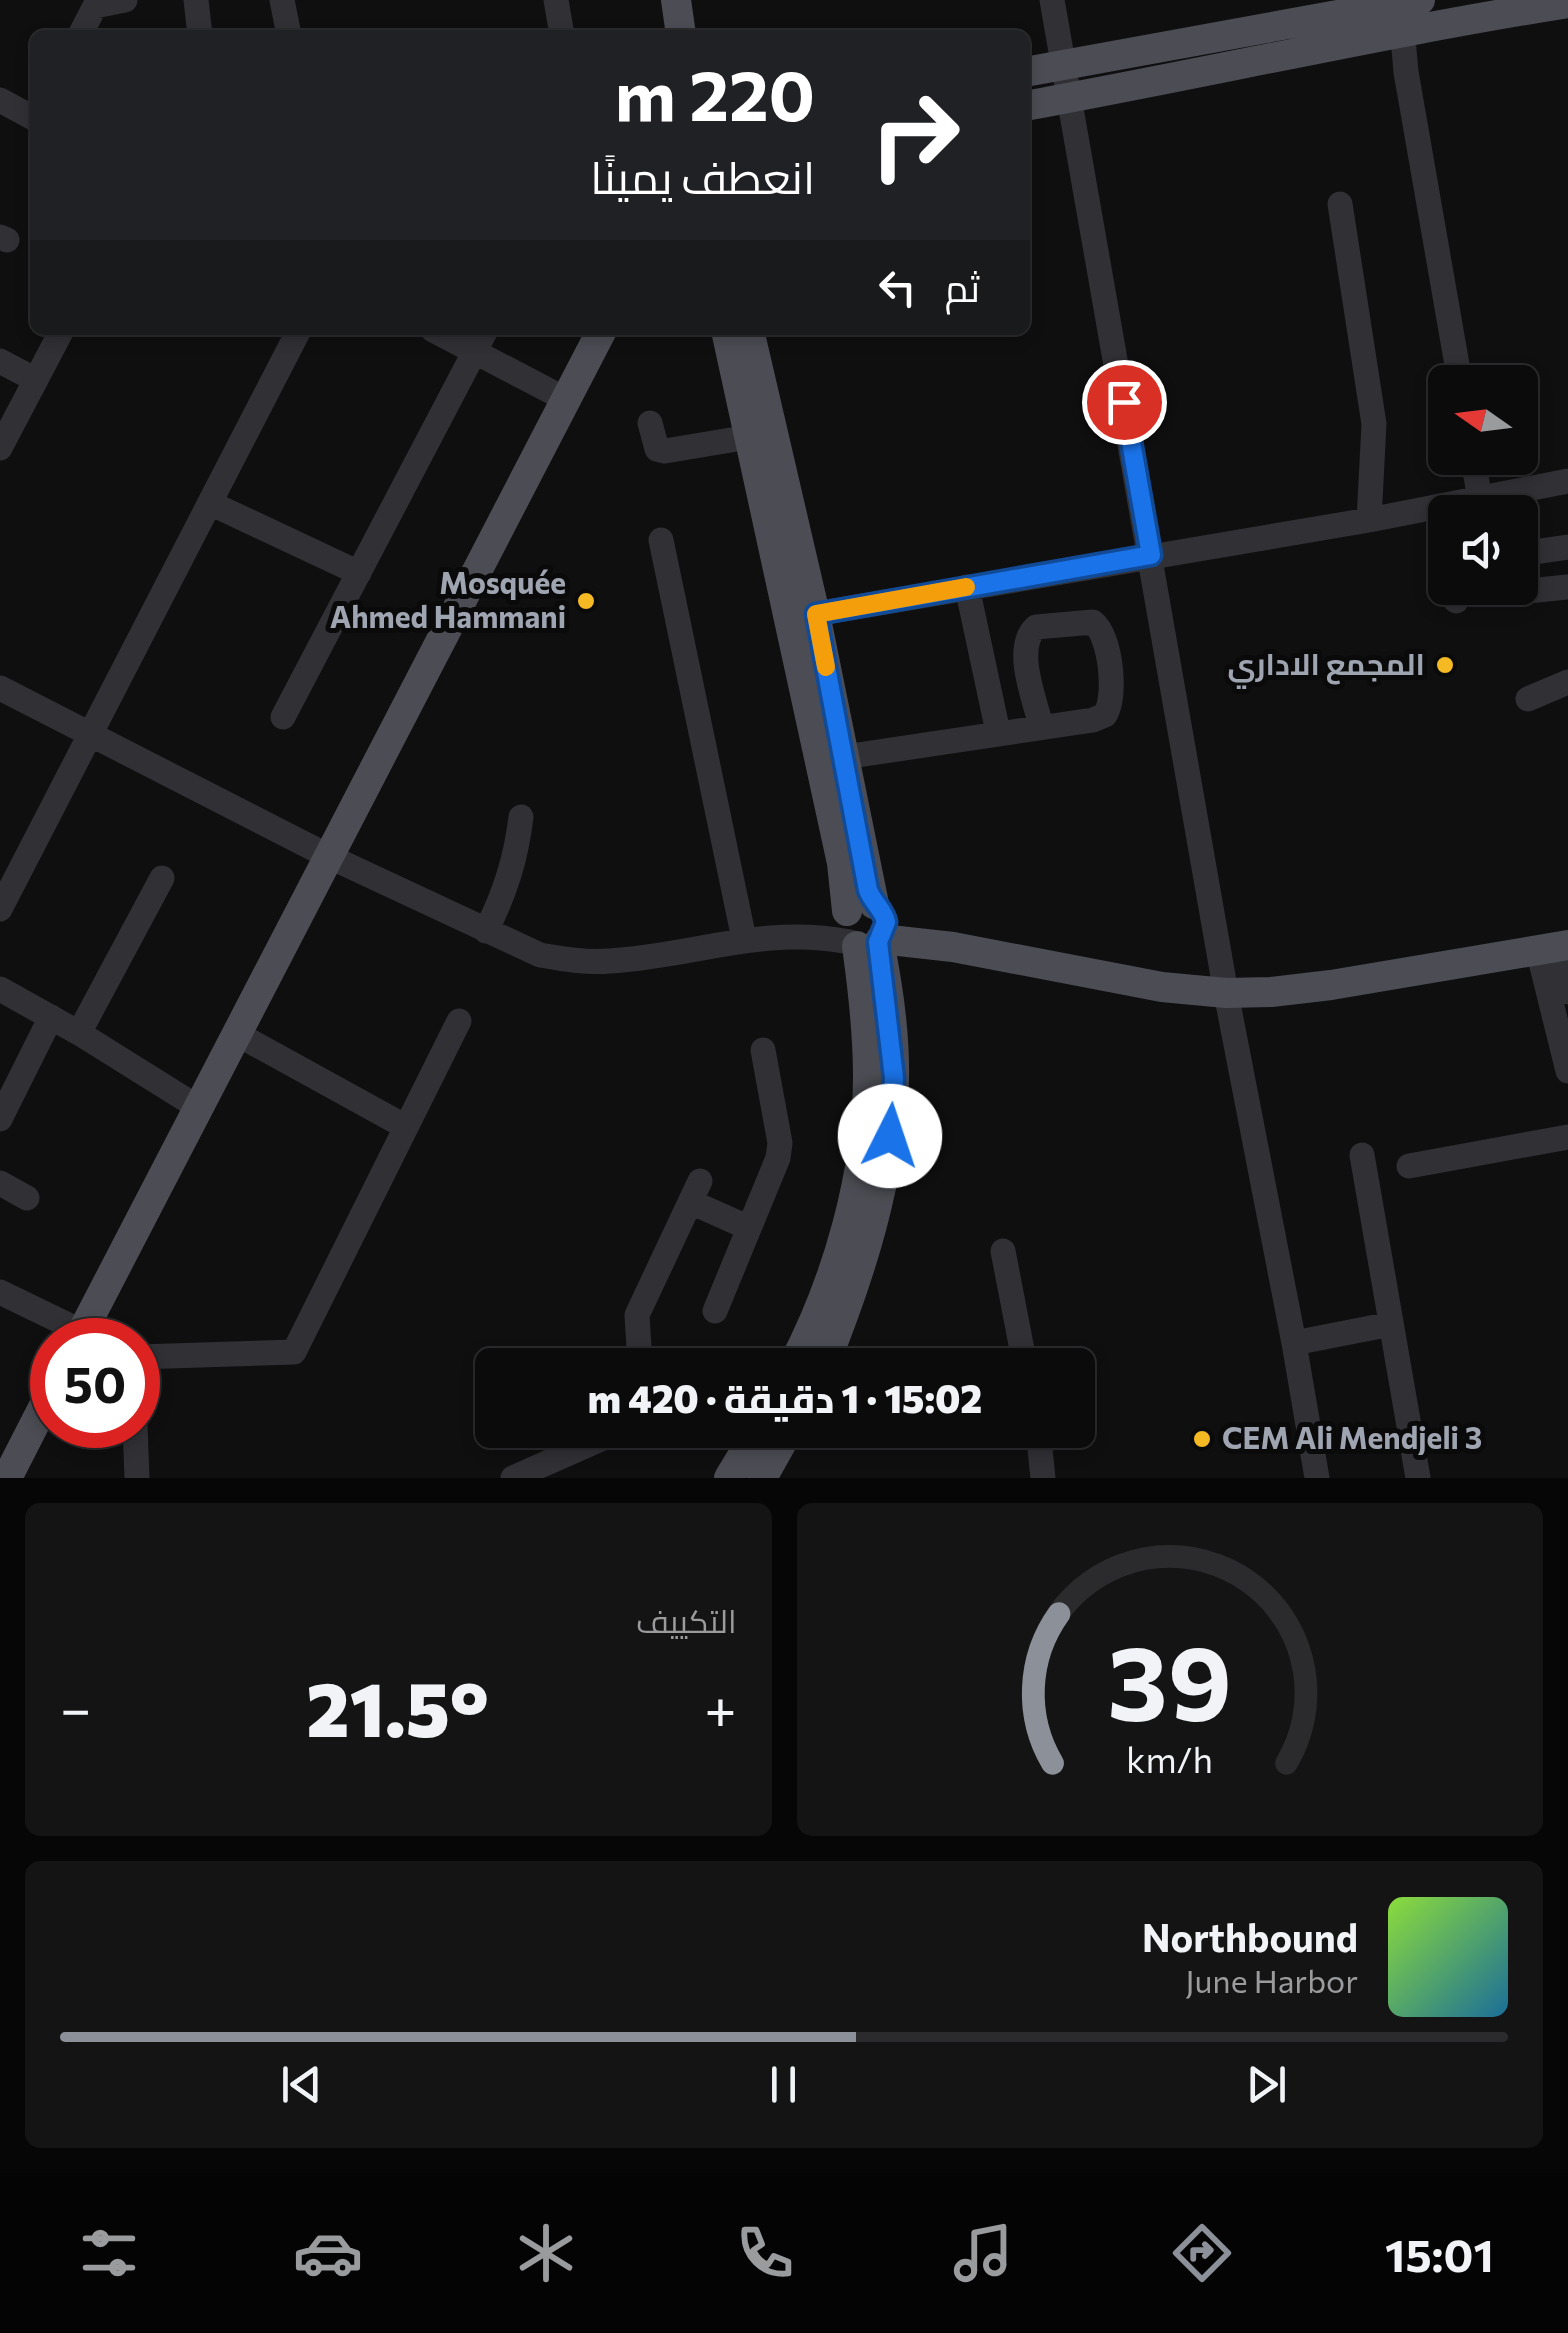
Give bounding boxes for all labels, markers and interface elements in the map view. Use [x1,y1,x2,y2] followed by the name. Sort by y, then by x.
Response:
[615,50,815,135] text: 220 m
[850,70,980,200] icon: right
[590,148,815,203] text: انعطف يمينًا
[870,260,925,315] icon: left
[945,263,980,310] text: ثم
[1082,360,1167,445] pin
[1428,365,1538,475] north arrow
[1428,365,1538,605] map controls
[1097,375,1152,430] icon: arrive
[1428,495,1538,605] button: sound
[330,563,566,634] place label: Mosquée Ahmed Hammani
[575,590,597,612] marker: Mosquée Ahmed Hammani
[1227,644,1425,689] place label: المجمع الاداري
[1434,654,1456,676] marker: المجمع الاداري
[838,1084,942,1188] position arrow
[30,1318,160,1448] speed limit sign: 50
[588,1374,982,1421] text: 15:02 · 1 دقيقة · 420 m
[1222,1418,1482,1455] place label: CEM Ali Mendjeli 3
[1191,1428,1213,1450] marker: CEM Ali Mendjeli 3
[636,1600,737,1640] text: التكييف
[1107,1615,1232,1742] text: 39
[306,1661,489,1752] text: 21.5°
[60,1673,91,1740] text: −
[704,1673,737,1740] text: +
[1126,1737,1213,1780] text: km/h
[1142,1913,1358,1960] text: Northbound
[1185,1960,1358,2000] text: June Harbor
[274,2057,329,2112] icon: previous
[756,2057,811,2112] icon: pause
[1239,2057,1294,2112] icon: next
[74,2218,144,2288] icon: filters
[293,2218,363,2288] icon: car
[511,2218,581,2288] icon: climate
[730,2218,800,2288] icon: phone
[948,2218,1018,2288] icon: music
[1167,2218,1237,2288] icon: directions
[1385,2226,1494,2281] text: 15:01

